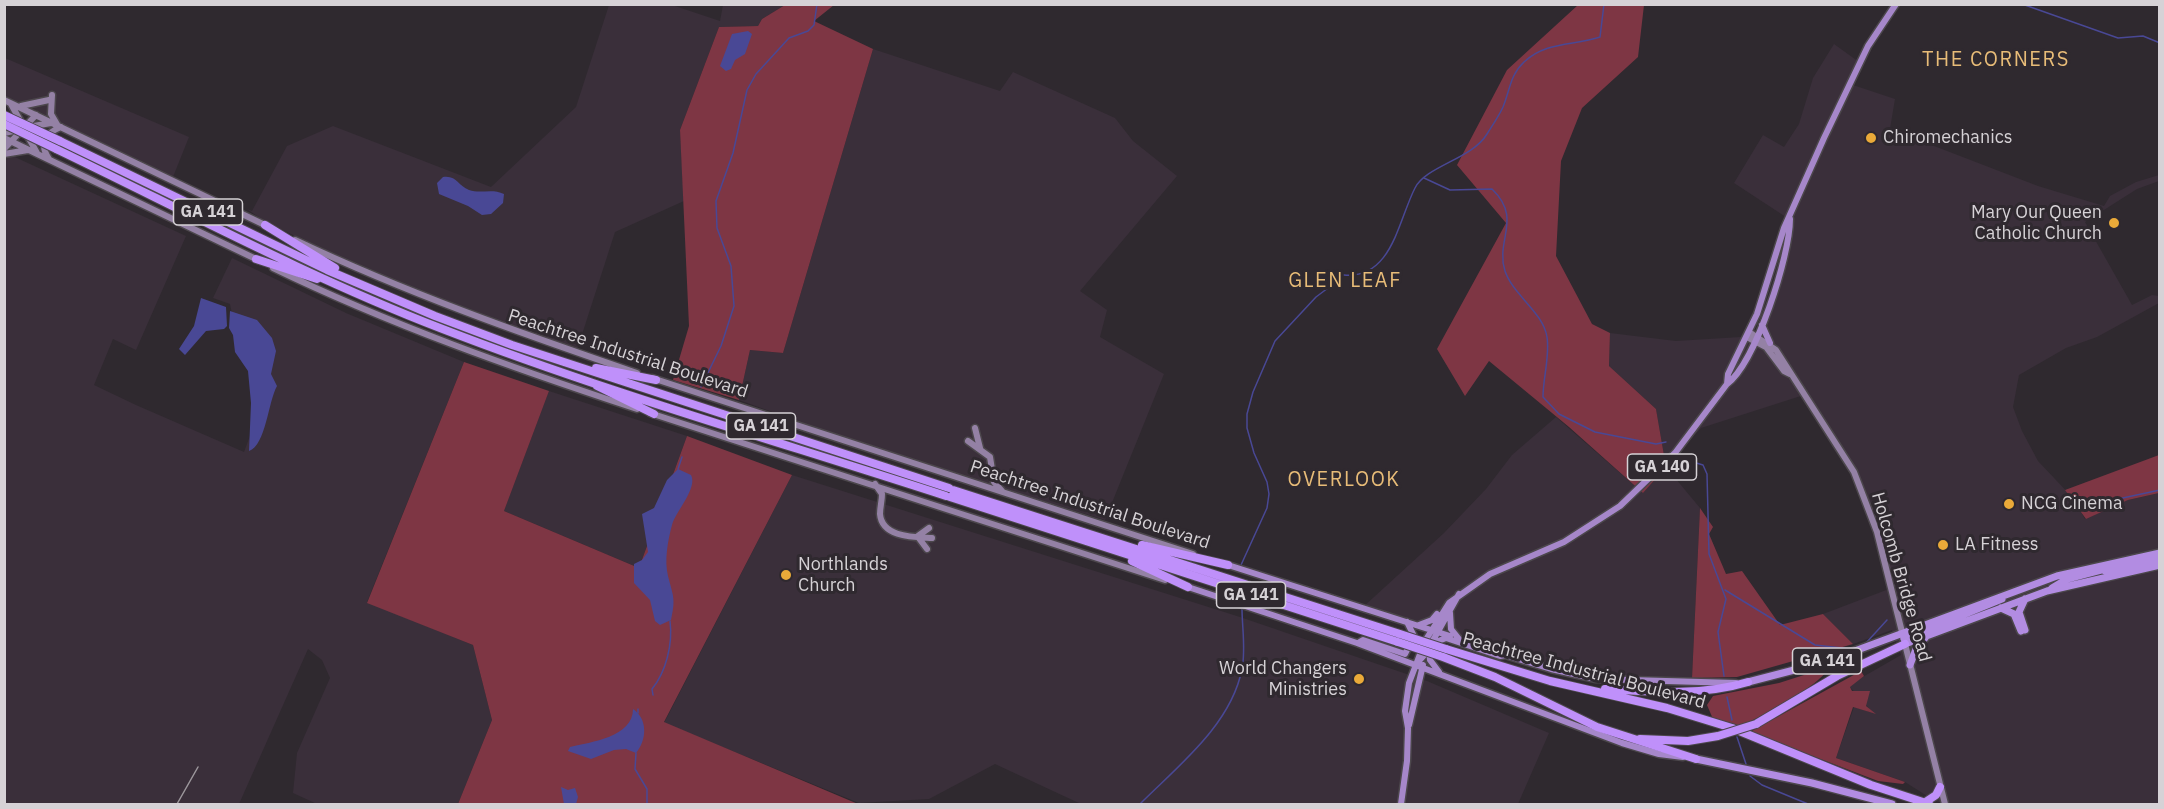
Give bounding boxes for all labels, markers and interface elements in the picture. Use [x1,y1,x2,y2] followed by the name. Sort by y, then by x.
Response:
[1922,48,2070,72] district label: THE CORNERS
[1883,127,2013,149] place label: Chiromechanics
[1864,131,1878,145] marker: Chiromechanics
[174,199,242,225] road number: GA 141
[1971,202,2102,244] place label: Mary Our Queen Catholic Church
[2107,216,2121,230] marker: Mary Our Queen Catholic Church
[1288,269,1402,293] district label: GLEN LEAF
[505,305,751,403] street label: Peachtree Industrial Boulevard
[726,413,795,439] road number: GA 141
[1628,454,1696,480] road number: GA 140
[967,456,1213,554] street label: Peachtree Industrial Boulevard
[1288,468,1400,492] district label: OVERLOOK
[1866,490,1936,664] street label: Holcomb Bridge Road
[2021,493,2123,515] place label: NCG Cinema
[2002,497,2016,511] marker: NCG Cinema
[1955,534,2039,556] place label: LA Fitness
[1936,538,1950,552] marker: LA Fitness
[798,554,888,596] place label: Northlands Church
[779,568,793,582] marker: Northlands Church
[1216,582,1286,608] road number: GA 141
[1460,628,1708,714] street label: Peachtree Industrial Boulevard
[1792,648,1862,674] road number: GA 141
[1219,658,1347,700] place label: World Changers Ministries
[1352,672,1366,686] marker: World Changers Ministries

